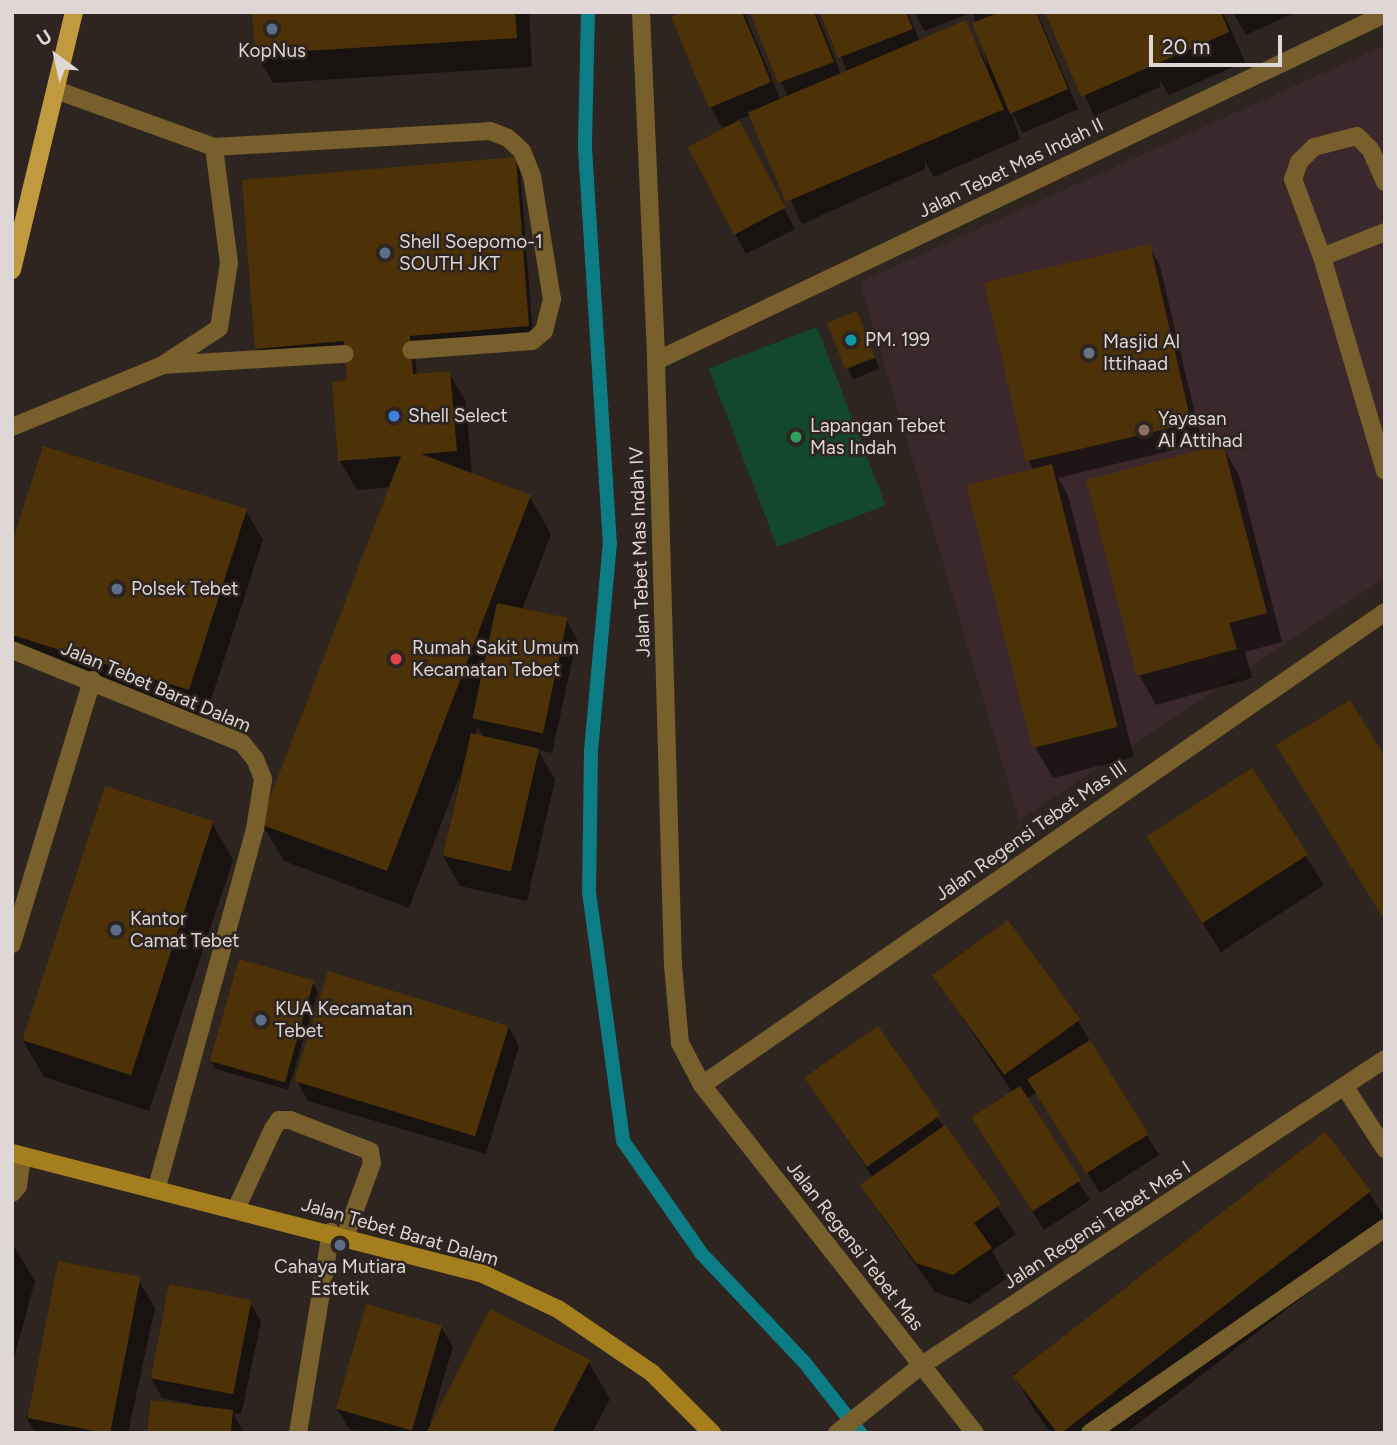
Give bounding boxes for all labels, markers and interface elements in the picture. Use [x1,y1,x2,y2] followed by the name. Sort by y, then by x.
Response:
[21,21,91,91] north arrow
[264,21,280,37] marker: KopNus
[1152,21,1285,65] scale bar
[32,25,56,51] text: U
[1162,34,1210,59] text: 20 m
[238,40,306,62] place label: KopNus
[915,113,1107,223] street label: Jalan Tebet Mas Indah II
[399,231,543,275] place label: Shell Soepomo-1 SOUTH JKT
[377,245,393,261] marker: Shell Soepomo-1 SOUTH JKT
[865,329,930,351] place label: PM. 199
[1103,331,1180,375] place label: Masjid Al Ittihaad
[843,332,859,348] marker: PM. 199
[1081,345,1097,361] marker: Masjid Al Ittihaad
[408,405,508,427] place label: Shell Select
[386,408,402,424] marker: Shell Select
[1158,408,1243,452] place label: Yayasan Al Attihad
[810,415,946,459] place label: Lapangan Tebet Mas Indah
[1136,422,1152,438] marker: Yayasan Al Attihad
[788,429,804,445] marker: Lapangan Tebet Mas Indah
[625,446,655,658] street label: Jalan Tebet Mas Indah IV
[131,578,239,600] place label: Polsek Tebet
[109,581,125,597] marker: Polsek Tebet
[58,637,254,737] street label: Jalan Tebet Barat Dalam
[412,637,579,681] place label: Rumah Sakit Umum Kecamatan Tebet
[386,649,406,669] marker: Rumah Sakit Umum Kecamatan Tebet
[931,756,1131,906] street label: Jalan Regensi Tebet Mas III
[130,908,240,952] place label: Kantor Camat Tebet
[108,922,124,938] marker: Kantor Camat Tebet
[275,998,413,1042] place label: KUA Kecamatan Tebet
[253,1012,269,1028] marker: KUA Kecamatan Tebet
[999,1156,1195,1294] street label: Jalan Regensi Tebet Mas I
[782,1157,928,1335] street label: Jalan Regensi Tebet Mas
[299,1193,501,1271] street label: Jalan Tebet Barat Dalam
[332,1237,348,1253] marker: Cahaya Mutiara Estetik
[274,1256,406,1300] place label: Cahaya Mutiara Estetik

